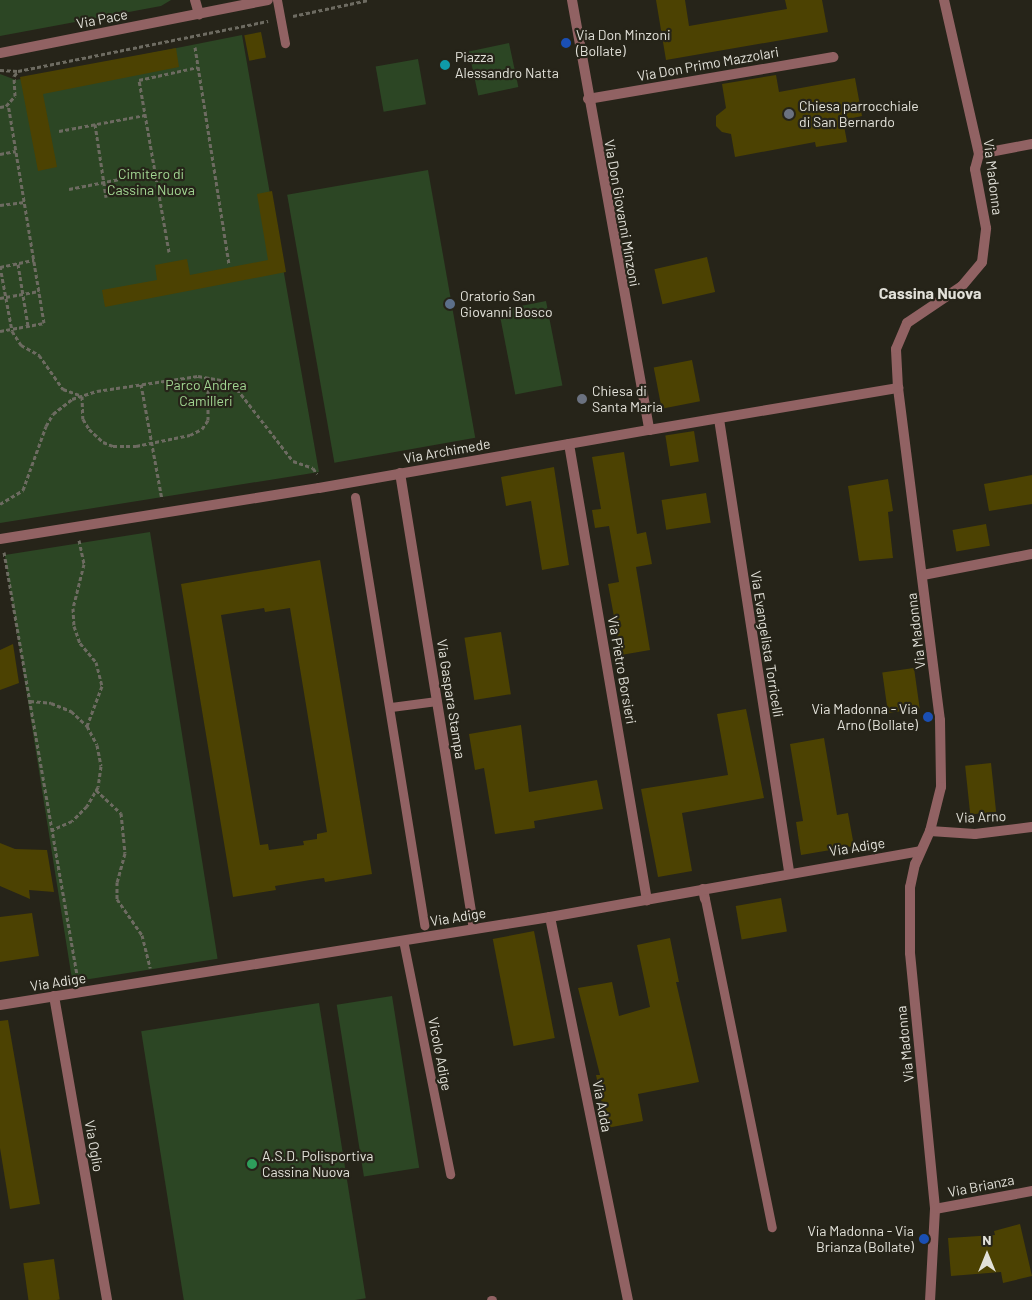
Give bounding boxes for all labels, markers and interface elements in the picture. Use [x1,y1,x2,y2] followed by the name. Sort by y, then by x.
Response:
[75,6,129,32] street label: Via Pace
[576,27,670,59] place label: Via Don Minzoni (Bollate)
[560,37,572,49] marker: Via Don Minzoni (Bollate)
[636,43,780,85] street label: Via Don Primo Mazzolari
[455,49,559,82] place label: Piazza Alessandro Natta
[439,59,451,71] marker: Piazza Alessandro Natta
[799,98,919,130] place label: Chiesa parrocchiale di San Bernardo
[783,108,795,120] marker: Chiesa parrocchiale di San Bernardo
[601,138,643,288] street label: Via Don Giovanni Minzoni
[980,138,1006,216] street label: Via Madonna
[107,166,195,198] park label: Cimitero di Cassina Nuova
[879,283,981,303] district label: Cassina Nuova
[460,288,553,321] place label: Oratorio San Giovanni Bosco
[444,298,456,310] marker: Oratorio San Giovanni Bosco
[165,377,247,410] park label: Parco Andrea Camilleri
[592,383,663,416] place label: Chiesa di Santa Maria
[576,393,588,405] marker: Chiesa di Santa Maria
[402,435,492,467] street label: Via Archimede
[747,570,787,718] street label: Via Evangelista Torricelli
[903,592,929,670] street label: Via Madonna
[604,615,640,725] street label: Via Pietro Borsieri
[433,638,469,760] street label: Via Gaspara Stampa
[811,701,918,734] place label: Via Madonna - Via Arno (Bollate)
[922,711,934,723] marker: Via Madonna - Via Arno (Bollate)
[956,808,1006,826] street label: Via Arno
[828,834,886,860] street label: Via Adige
[429,904,487,930] street label: Via Adige
[29,969,87,995] street label: Via Adige
[893,1005,917,1083] street label: Via Madonna
[425,1016,455,1092] street label: Vicolo Adige
[589,1079,615,1133] street label: Via Adda
[81,1119,107,1173] street label: Via Oglio
[262,1148,373,1180] place label: A.S.D. Polisportiva Cassina Nuova
[246,1158,258,1170] marker: A.S.D. Polisportiva Cassina Nuova
[946,1171,1016,1201] street label: Via Brianza
[807,1223,914,1256] place label: Via Madonna - Via Brianza (Bollate)
[962,1230,1012,1280] north arrow
[982,1231,992,1248] text: N
[918,1233,930,1245] marker: Via Madonna - Via Brianza (Bollate)

